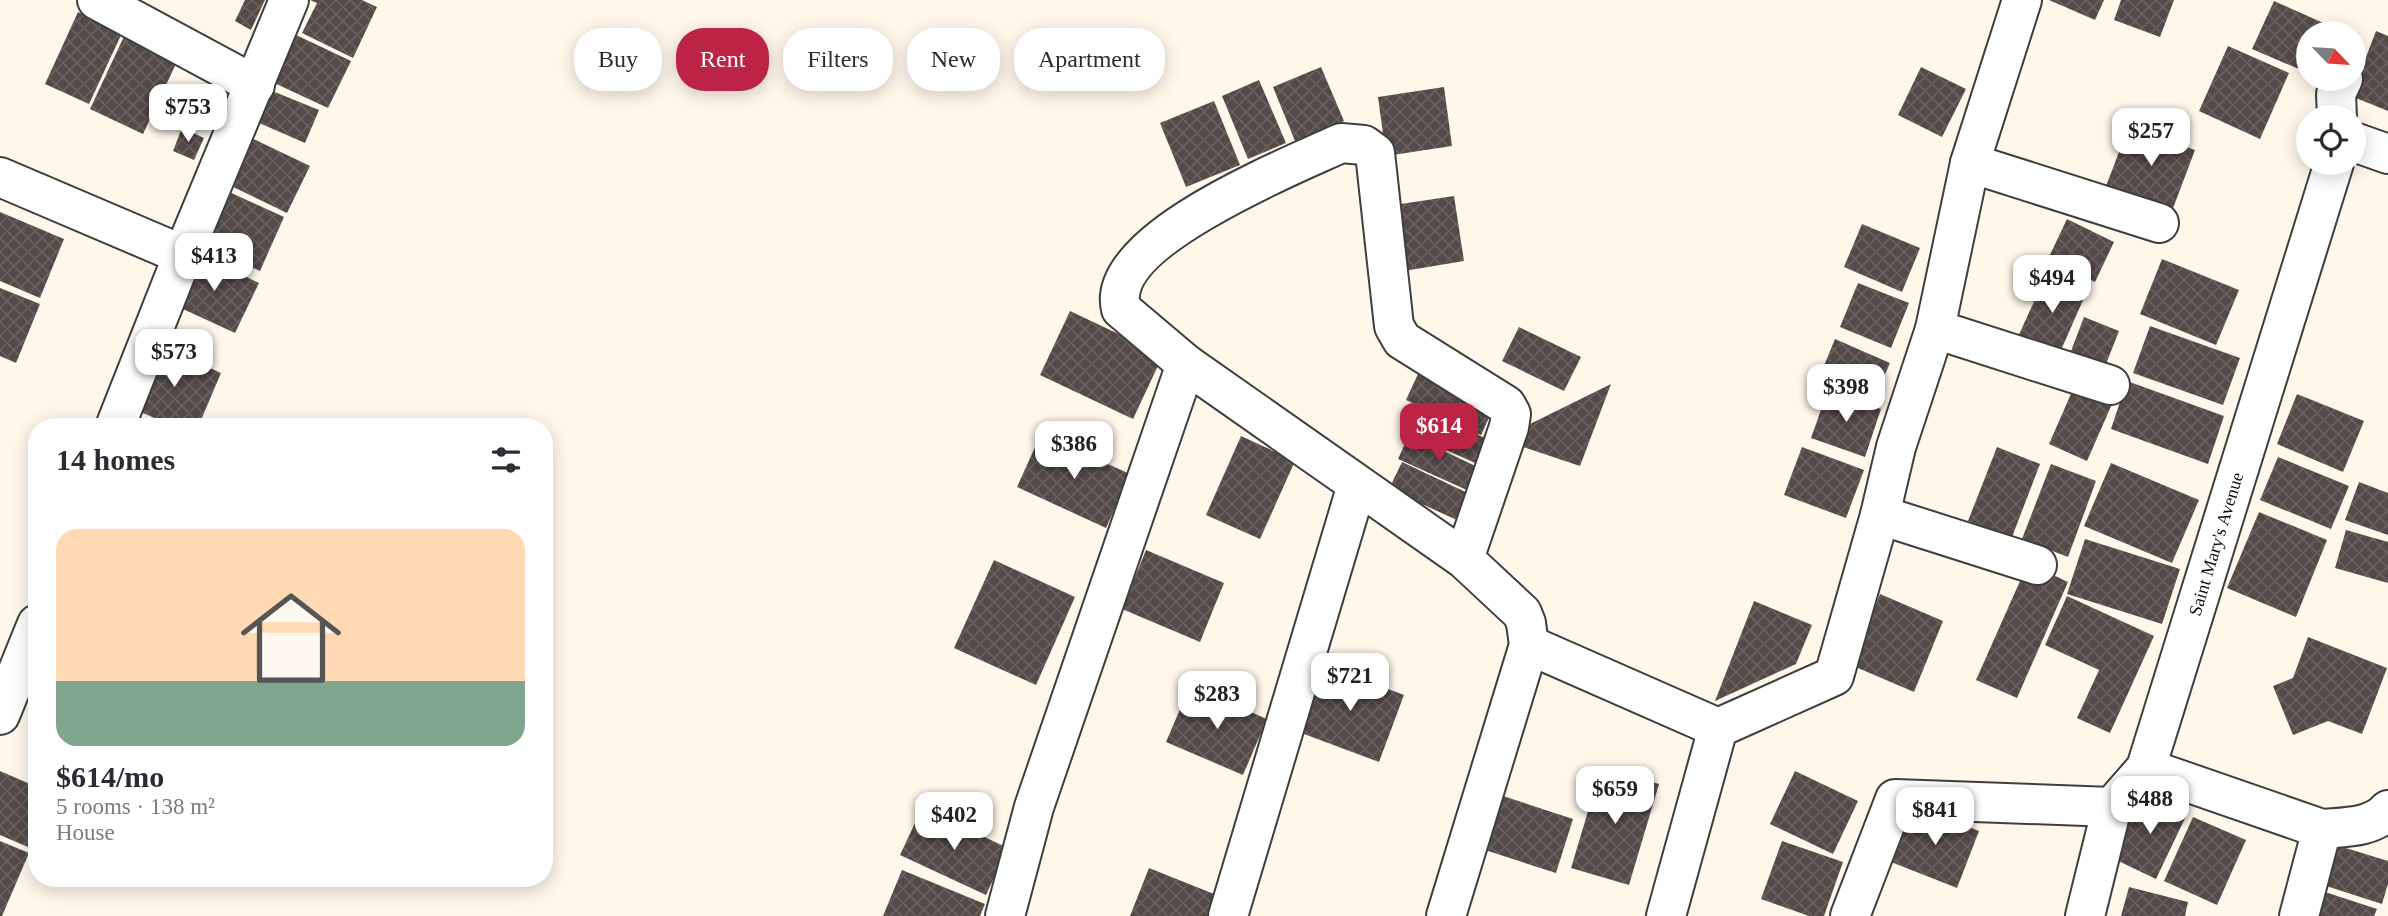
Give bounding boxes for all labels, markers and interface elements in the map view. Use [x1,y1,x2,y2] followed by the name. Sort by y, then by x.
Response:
[2296,21,2366,91] north arrow
[2296,21,2366,175] map controls
[574,28,662,91] chip: Buy
[676,28,769,91] chip: Rent
[783,28,893,91] chip: Filters
[907,28,1000,91] chip: New
[1014,28,1165,91] chip: Apartment
[147,85,229,144] pin: $753
[165,94,211,119] text: $753
[2296,105,2366,175] button: locate
[2110,108,2192,168] pin: $257
[2128,118,2174,143] text: $257
[173,233,255,293] pin: $413
[191,243,237,268] text: $413
[2011,256,2093,315] pin: $494
[2029,265,2075,290] text: $494
[133,330,215,389] pin: $573
[151,339,197,364] text: $573
[1805,364,1887,424] pin: $398
[1823,374,1869,399] text: $398
[1398,404,1480,463] pin: $614
[1416,413,1462,438] text: $614
[1033,421,1115,481] pin: $386
[1051,431,1097,456] text: $386
[487,441,525,479] icon: filters
[56,443,175,476] text: 14 homes
[2185,470,2247,618] street label: Saint Mary's Avenue
[228,575,354,701] icon: home
[1309,654,1391,713] pin: $721
[1327,663,1373,688] text: $721
[1176,672,1258,731] pin: $283
[1194,681,1240,706] text: $283
[56,760,164,793] text: $614/mo
[1574,766,1656,826] pin: $659
[1592,776,1638,801] text: $659
[2109,776,2191,836] pin: $488
[2127,786,2173,811] text: $488
[1894,788,1976,847] pin: $841
[913,792,995,852] pin: $402
[56,794,215,819] text: 5 rooms · 138 m²
[1912,797,1958,822] text: $841
[931,802,977,827] text: $402
[56,820,115,845] text: House

